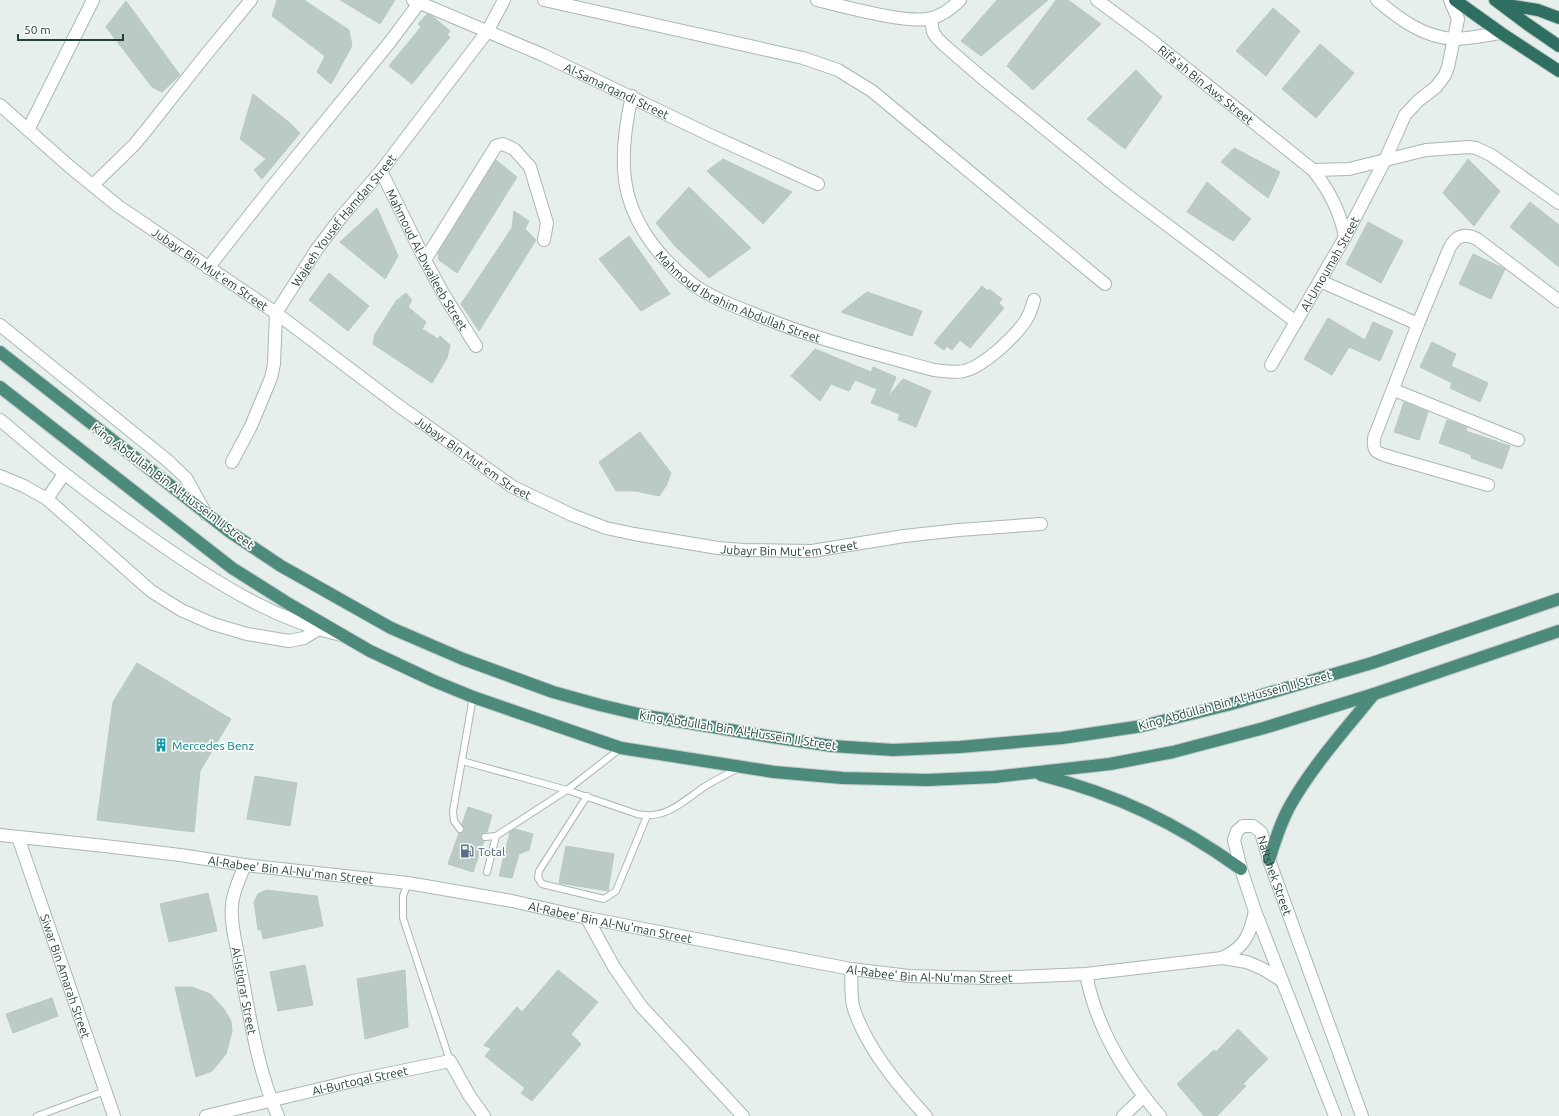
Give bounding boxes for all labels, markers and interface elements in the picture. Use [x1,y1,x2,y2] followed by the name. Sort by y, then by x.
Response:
[18,16,123,42] scale bar
[24,23,51,36] text: 50 m
[1156,42,1257,127] street label: Rifa'ah Bin Aws Street
[562,60,671,121] street label: Al-Samarqandi Street
[288,151,398,289] street label: Wajeeh Yousef Hamdan Street
[384,187,471,333] street label: Mahmoud Al-Dwaileeb Street
[1297,214,1361,313] street label: Al-Umoumah Street
[150,225,271,313] street label: Jubayr Bin Mut'em Street
[654,248,822,344] street label: Mahmoud Ibrahim Abdullah Street
[413,413,534,501] street label: Jubayr Bin Mut'em Street
[89,421,257,551] street label: King Abdullah Bin Al-Hussein II Street
[720,537,859,558] street label: Jubayr Bin Mut'em Street
[1137,668,1333,732] street label: King Abdullah Bin Al-Hussein II Street
[638,708,838,752] street label: King Abdullah Bin Al-Hussein II Street
[153,737,169,753] building icon: Mercedes Benz
[172,739,254,752] place label: Mercedes Benz
[1256,834,1295,917] street label: Naltshek Street
[459,843,475,859] fuel station icon: Total
[478,845,505,858] place label: Total
[207,853,375,886] street label: Al-Rabee' Bin Al-Nu'man Street
[527,898,693,945] street label: Al-Rabee' Bin Al-Nu'man Street
[38,912,93,1040] street label: Siwar Bin Amarah Street
[230,946,260,1036] street label: Al-Istiqrar Street
[845,962,1013,985] street label: Al-Rabee' Bin Al-Nu'man Street
[311,1063,409,1097] street label: Al-Burtoqal Street

